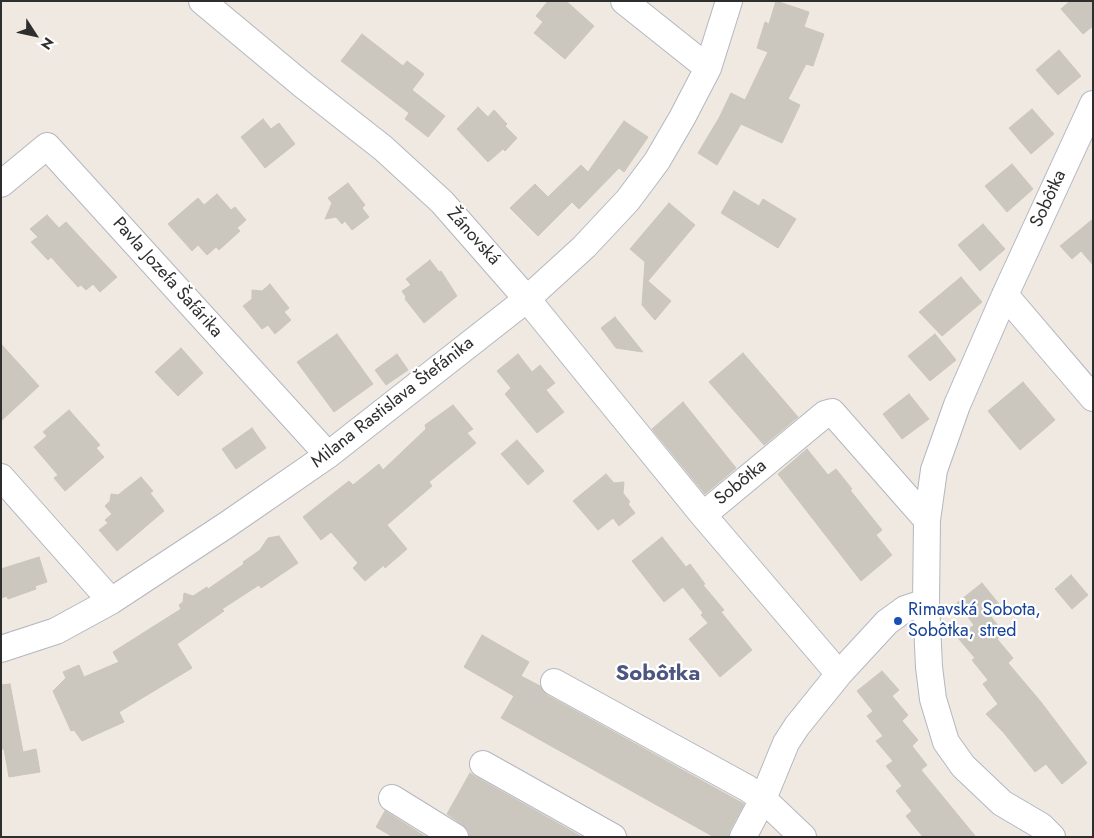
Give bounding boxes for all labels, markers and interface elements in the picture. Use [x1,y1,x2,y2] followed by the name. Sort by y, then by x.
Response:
[10,10,60,60] north arrow
[36,33,59,54] text: N
[1026,167,1072,231] street label: Sobôtka
[442,204,504,270] street label: Žánovská
[107,213,227,343] street label: Pavla Jozefa Šafárika
[307,333,479,473] street label: Milana Rastislava Štefánika
[711,456,771,510] street label: Sobôtka
[908,600,1041,642] place label: Rimavská Sobota, Sobôtka, stred
[892,615,904,627] marker: Rimavská Sobota, Sobôtka, stred
[616,662,700,688] district label: Sobôtka

